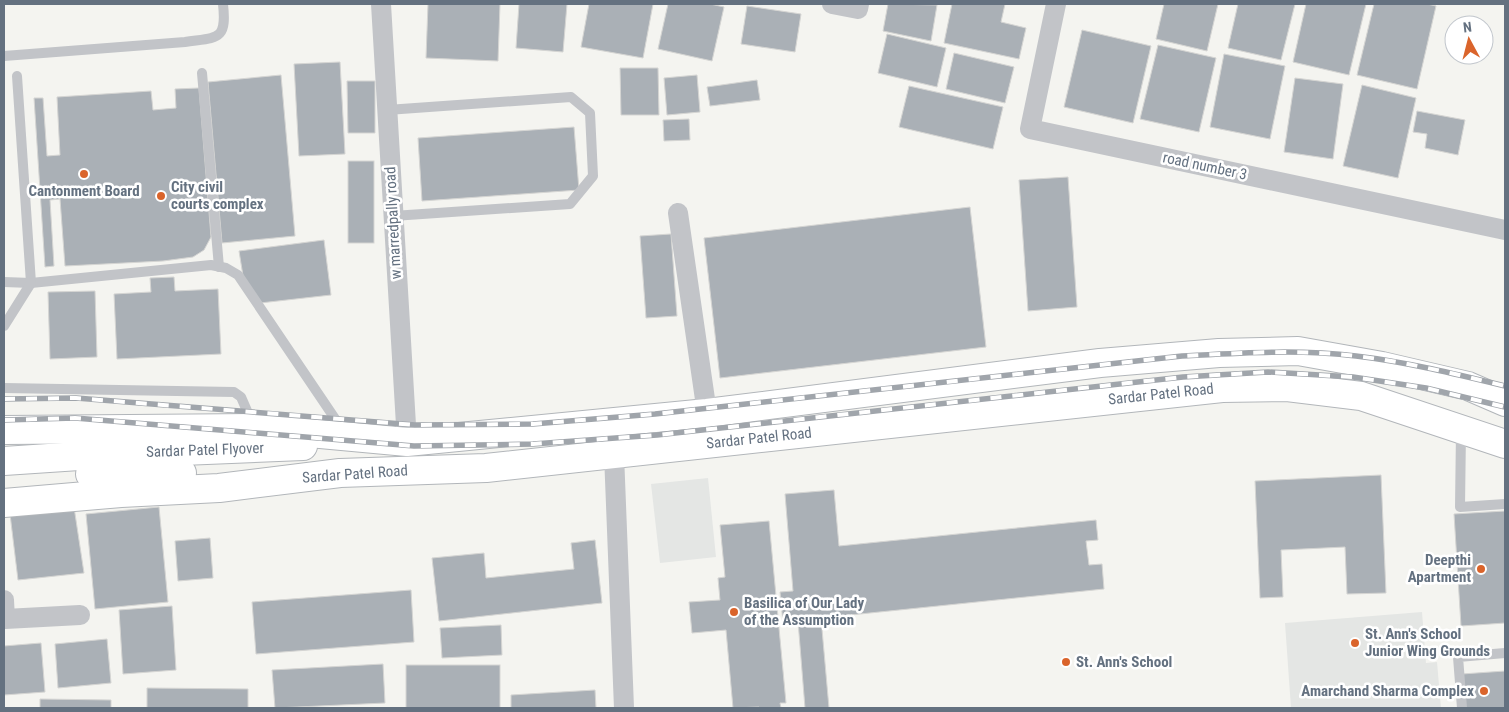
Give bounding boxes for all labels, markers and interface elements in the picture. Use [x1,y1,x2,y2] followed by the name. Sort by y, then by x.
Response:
[1444,15,1494,65] north arrow
[1462,19,1473,36] text: N
[1161,148,1249,184] street label: road number 3
[381,166,405,280] street label: w marredpally road
[78,168,90,180] marker: Cantonment Board
[171,178,264,213] place label: City civil courts complex
[28,182,140,200] place label: Cantonment Board
[155,190,167,202] marker: City civil courts complex
[1107,380,1215,408] street label: Sardar Patel Road
[705,424,813,452] street label: Sardar Patel Road
[146,439,265,461] street label: Sardar Patel Flyover
[302,461,408,487] street label: Sardar Patel Road
[1408,551,1471,586] place label: Deepthi Apartment
[1475,563,1487,575] marker: Deepthi Apartment
[744,594,864,629] place label: Basilica of Our Lady of the Assumption
[728,606,740,618] marker: Basilica of Our Lady of the Assumption
[1365,625,1490,660] place label: St. Ann's School Junior Wing Grounds
[1349,637,1361,649] marker: St. Ann's School Junior Wing Grounds
[1076,653,1172,671] place label: St. Ann's School
[1060,656,1072,668] marker: St. Ann's School
[1301,682,1474,700] place label: Amarchand Sharma Complex
[1478,685,1490,697] marker: Amarchand Sharma Complex

